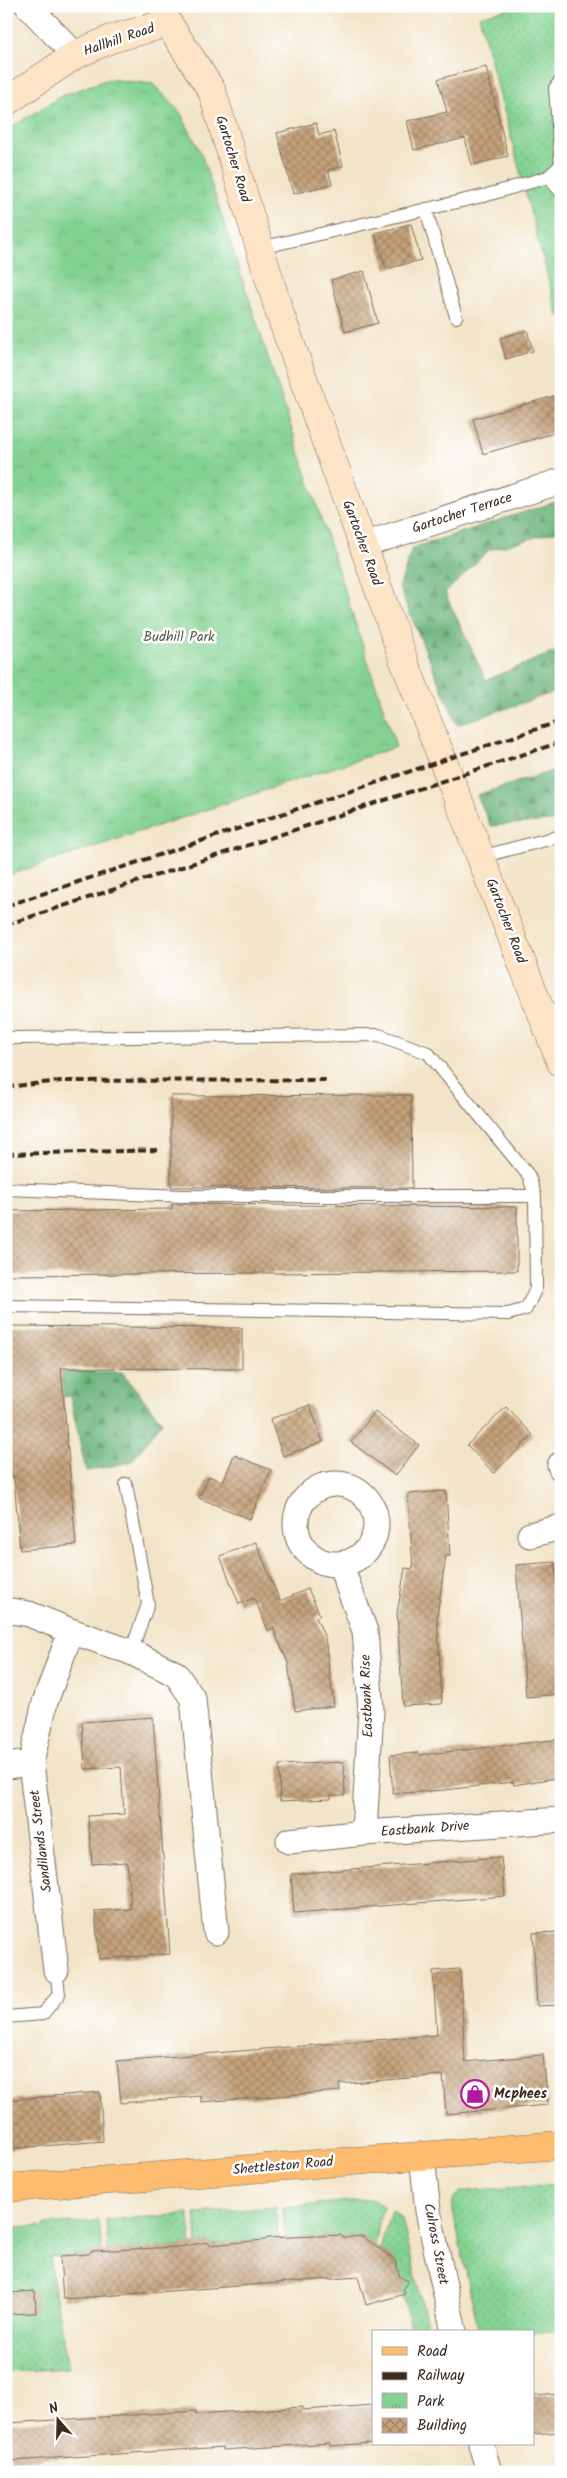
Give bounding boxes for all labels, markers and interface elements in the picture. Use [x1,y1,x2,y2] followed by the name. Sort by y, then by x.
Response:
[80,17,159,62] street label: Hallhill Road
[209,113,257,206] street label: Gartocher Road
[409,486,515,540] street label: Gartocher Terrace
[336,497,388,590] street label: Gartocher Road
[143,626,215,648] park label: Budhill Park
[480,875,533,968] street label: Gartocher Road
[355,1653,379,1738] street label: Eastbank Rise
[24,1788,58,1894] street label: Sandilands Street
[380,1815,471,1843] street label: Eastbank Drive
[460,2079,490,2109] shop icon: Mcphees
[494,2083,548,2105] place label: Mcphees
[232,2151,335,2181] street label: Shettleston Road
[417,2201,455,2287] street label: Culross Street
[372,2330,534,2446] legend
[417,2340,448,2364] text: Road
[417,2364,465,2388] text: Railway
[417,2390,445,2414] text: Park
[32,2396,82,2446] north arrow
[46,2397,62,2421] text: N
[417,2414,467,2438] text: Building

